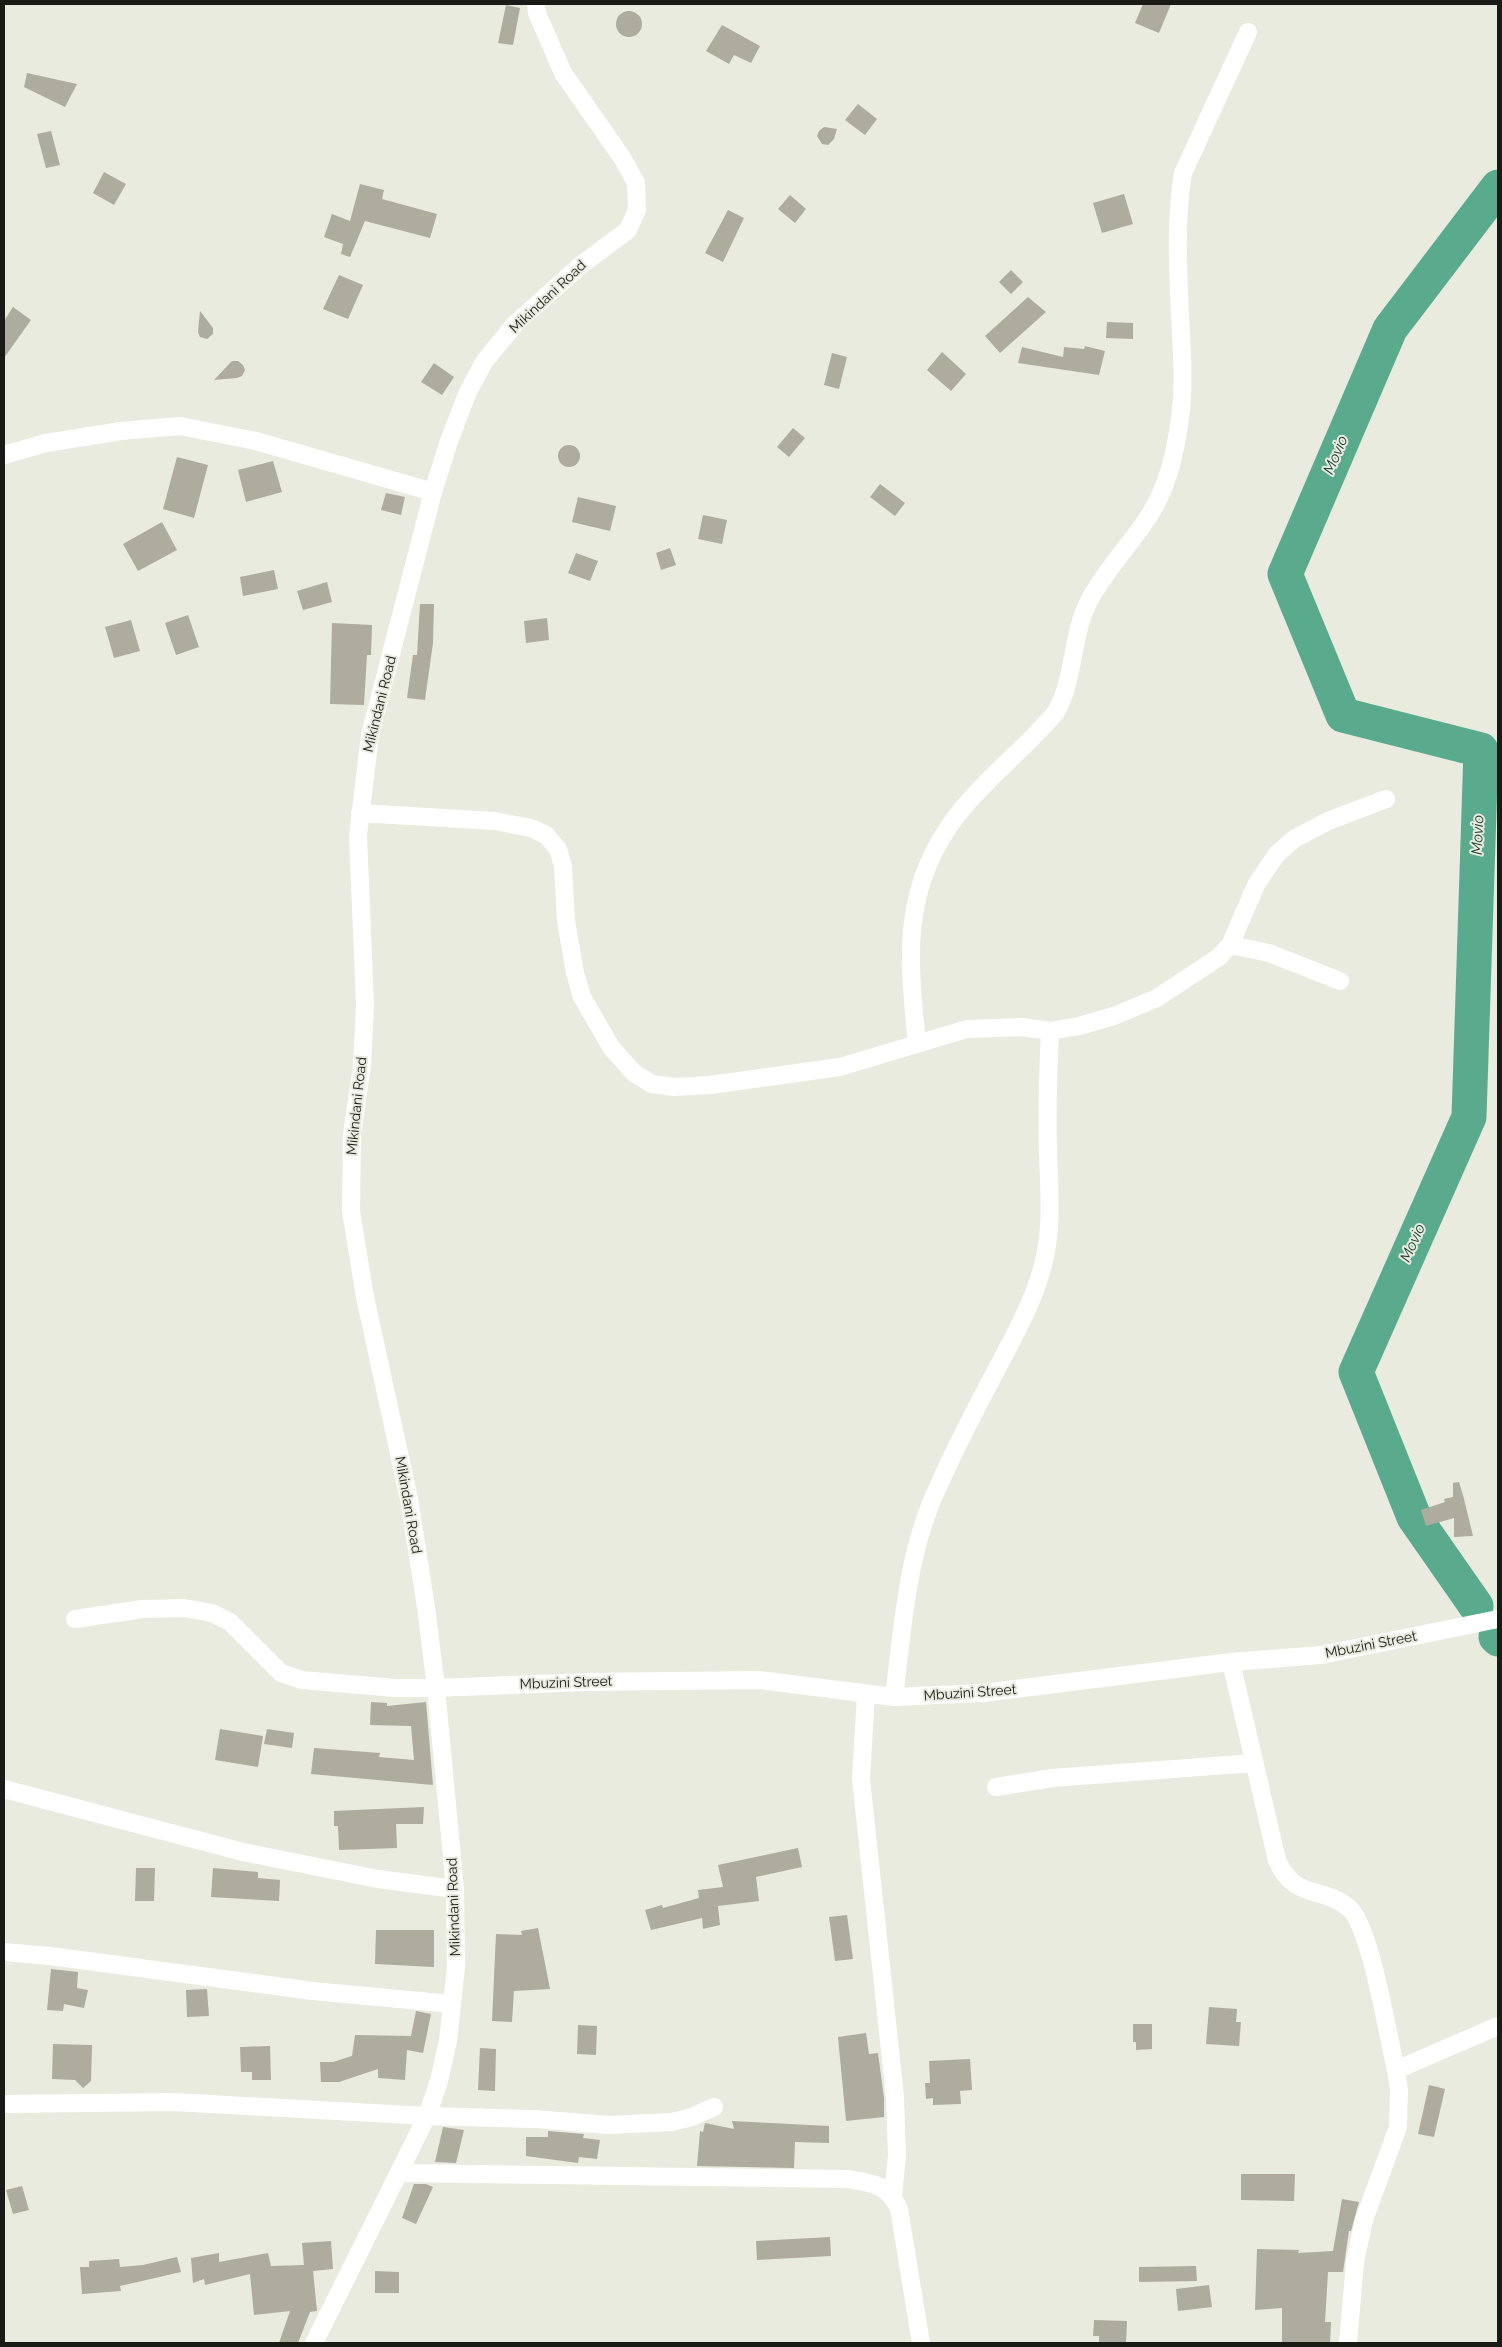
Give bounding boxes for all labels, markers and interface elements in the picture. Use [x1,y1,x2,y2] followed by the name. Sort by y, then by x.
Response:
[506,257,590,337] street label: Mikindani Road
[1320,433,1352,477] water label: Movio
[360,654,400,754] street label: Mikindani Road
[1468,815,1488,855] water label: Movio
[343,1056,371,1156] street label: Mikindani Road
[1397,1221,1429,1265] water label: Movio
[391,1455,425,1555] street label: Mikindani Road
[1324,1628,1418,1662] street label: Mbuzini Street
[519,1673,613,1693] street label: Mbuzini Street
[923,1681,1017,1705] street label: Mbuzini Street
[444,1857,464,1957] street label: Mikindani Road

